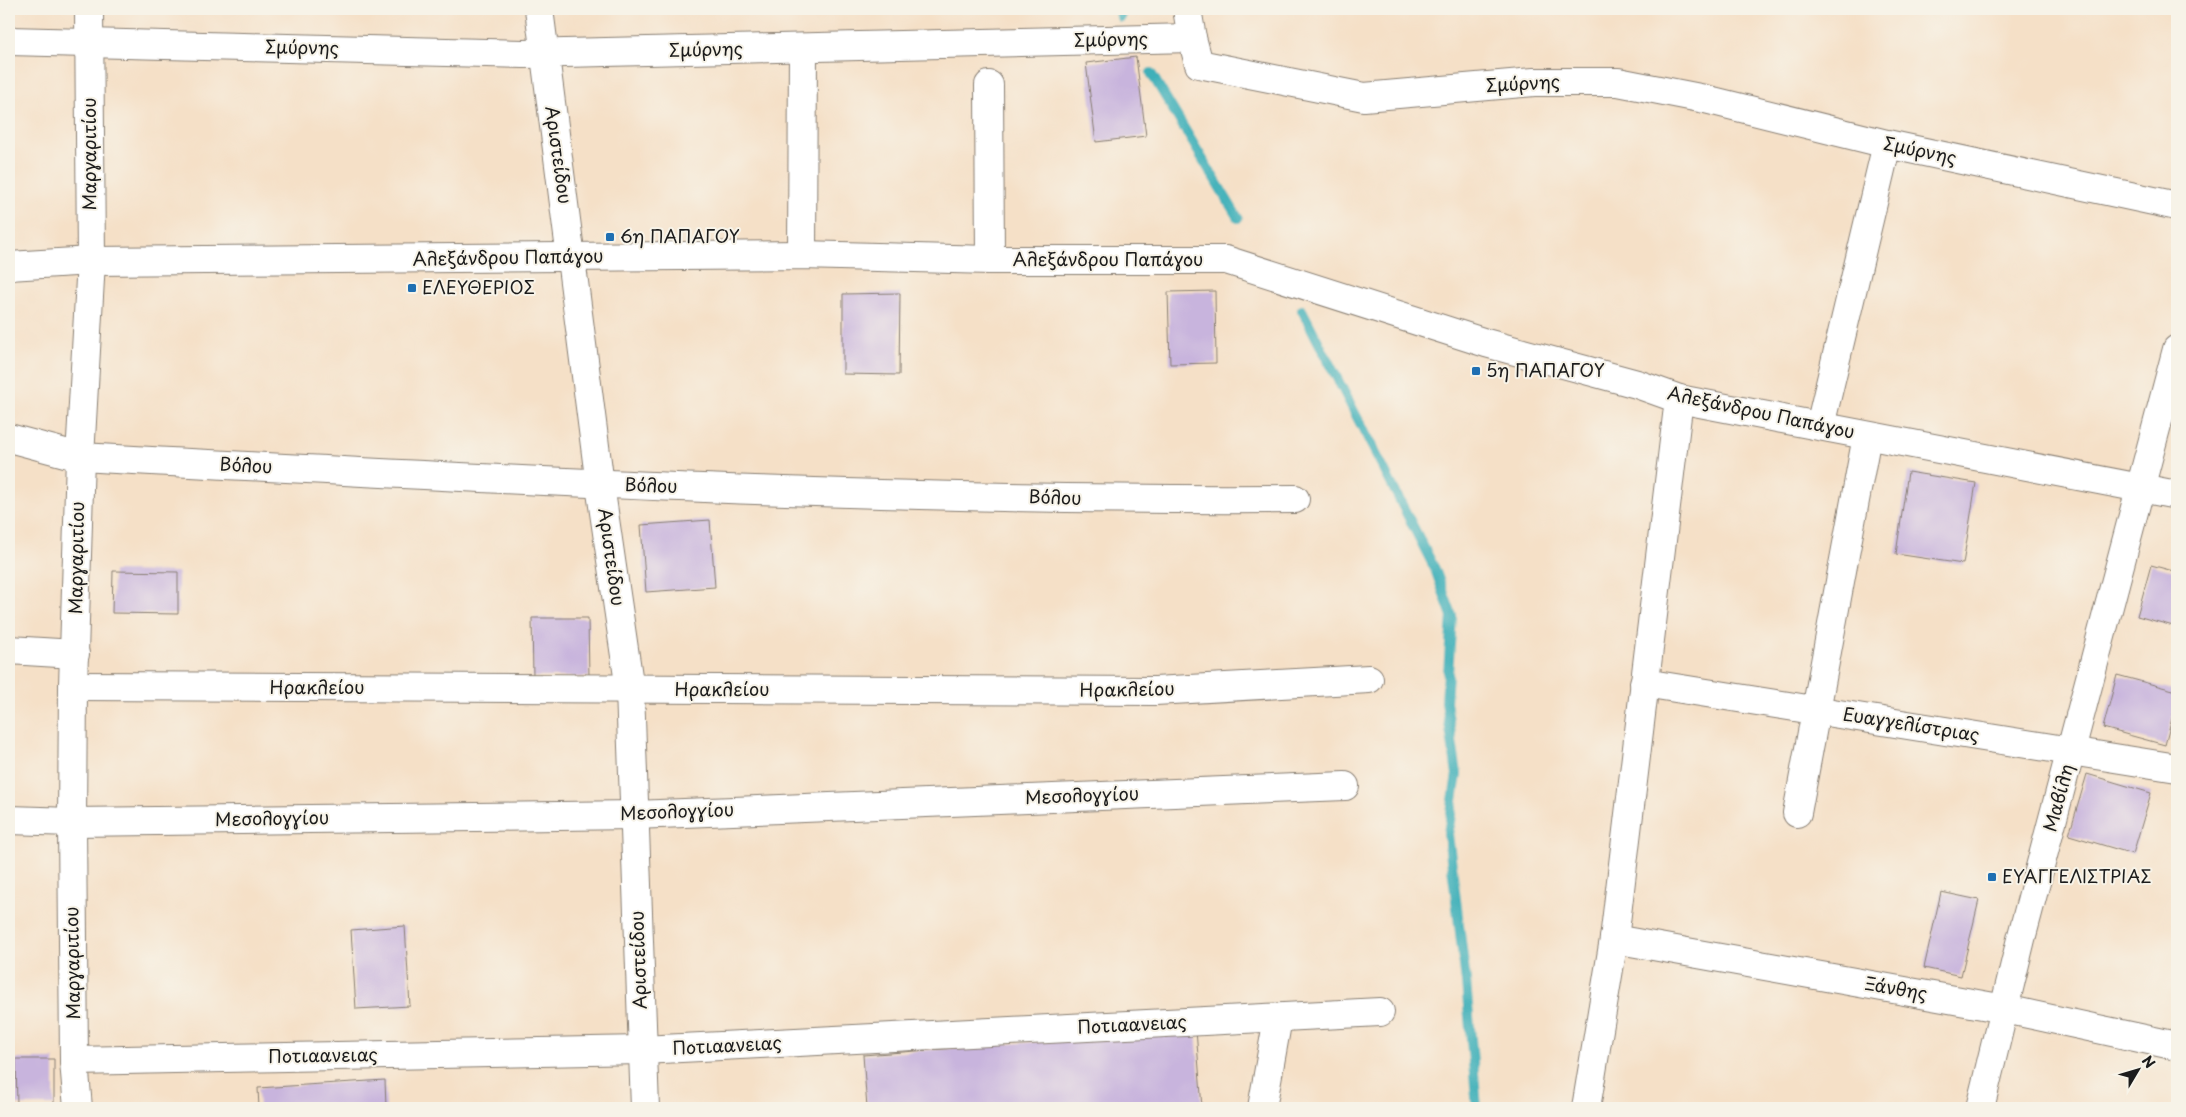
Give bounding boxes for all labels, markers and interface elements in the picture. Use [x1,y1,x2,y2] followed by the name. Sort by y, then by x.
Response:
[1074,24,1148,53] street label: Σμύρνης
[265,32,339,61] street label: Σμύρνης
[669,34,743,63] street label: Σμύρνης
[1485,67,1561,98] street label: Σμύρνης
[75,97,102,211] street label: Μαργαριτίου
[539,104,580,205] street label: Αριστείδου
[1881,129,1959,170] street label: Σμύρνης
[620,222,740,249] place label: 6η ΠΑΠΑΓΟΥ
[604,231,616,243] marker: 6η ΠΑΠΑΓΟΥ
[412,241,604,272] street label: Αλεξάνδρου Παπάγου
[1013,245,1203,272] street label: Αλεξάνδρου Παπάγου
[422,273,535,300] place label: ΕΛΕΥΘΕΡΙΟΣ
[406,282,418,294] marker: ΕΛΕΥΘΕΡΙΟΣ
[1486,356,1605,383] place label: 5η ΠΑΠΑΓΟΥ
[1470,365,1482,377] marker: 5η ΠΑΠΑΓΟΥ
[1665,379,1857,445] street label: Αλεξάνδρου Παπάγου
[219,450,273,479] street label: Βόλου
[624,470,678,499] street label: Βόλου
[1028,482,1082,511] street label: Βόλου
[61,501,90,615] street label: Μαργαριτίου
[592,506,633,607] street label: Αριστείδου
[269,673,365,700] street label: Ηρακλείου
[1079,674,1175,703] street label: Ηρακλείου
[674,675,770,702] street label: Ηρακλείου
[1841,699,1981,748] street label: Ευαγγελίστριας
[2036,761,2080,835] street label: Μαβίλη
[1024,779,1139,810] street label: Μεσολογγίου
[619,795,734,826] street label: Μεσολογγίου
[215,803,329,832] street label: Μεσολογγίου
[2002,862,2151,889] place label: ΕΥΑΓΓΕΛΙΣΤΡΙΑΣ
[1986,871,1998,883] marker: ΕΥΑΓΓΕΛΙΣΤΡΙΑΣ
[57,906,86,1020] street label: Μαργαριτίου
[622,910,653,1010] street label: Αριστείδου
[1863,969,1930,1006] street label: Ξάνθης
[1077,1007,1187,1040] street label: Ποτιαανειας
[672,1028,782,1061] street label: Ποτιαανειας
[268,1040,378,1069] street label: Ποτιαανειας
[2114,1044,2164,1094] north arrow
[2137,1051,2160,1073] text: N

